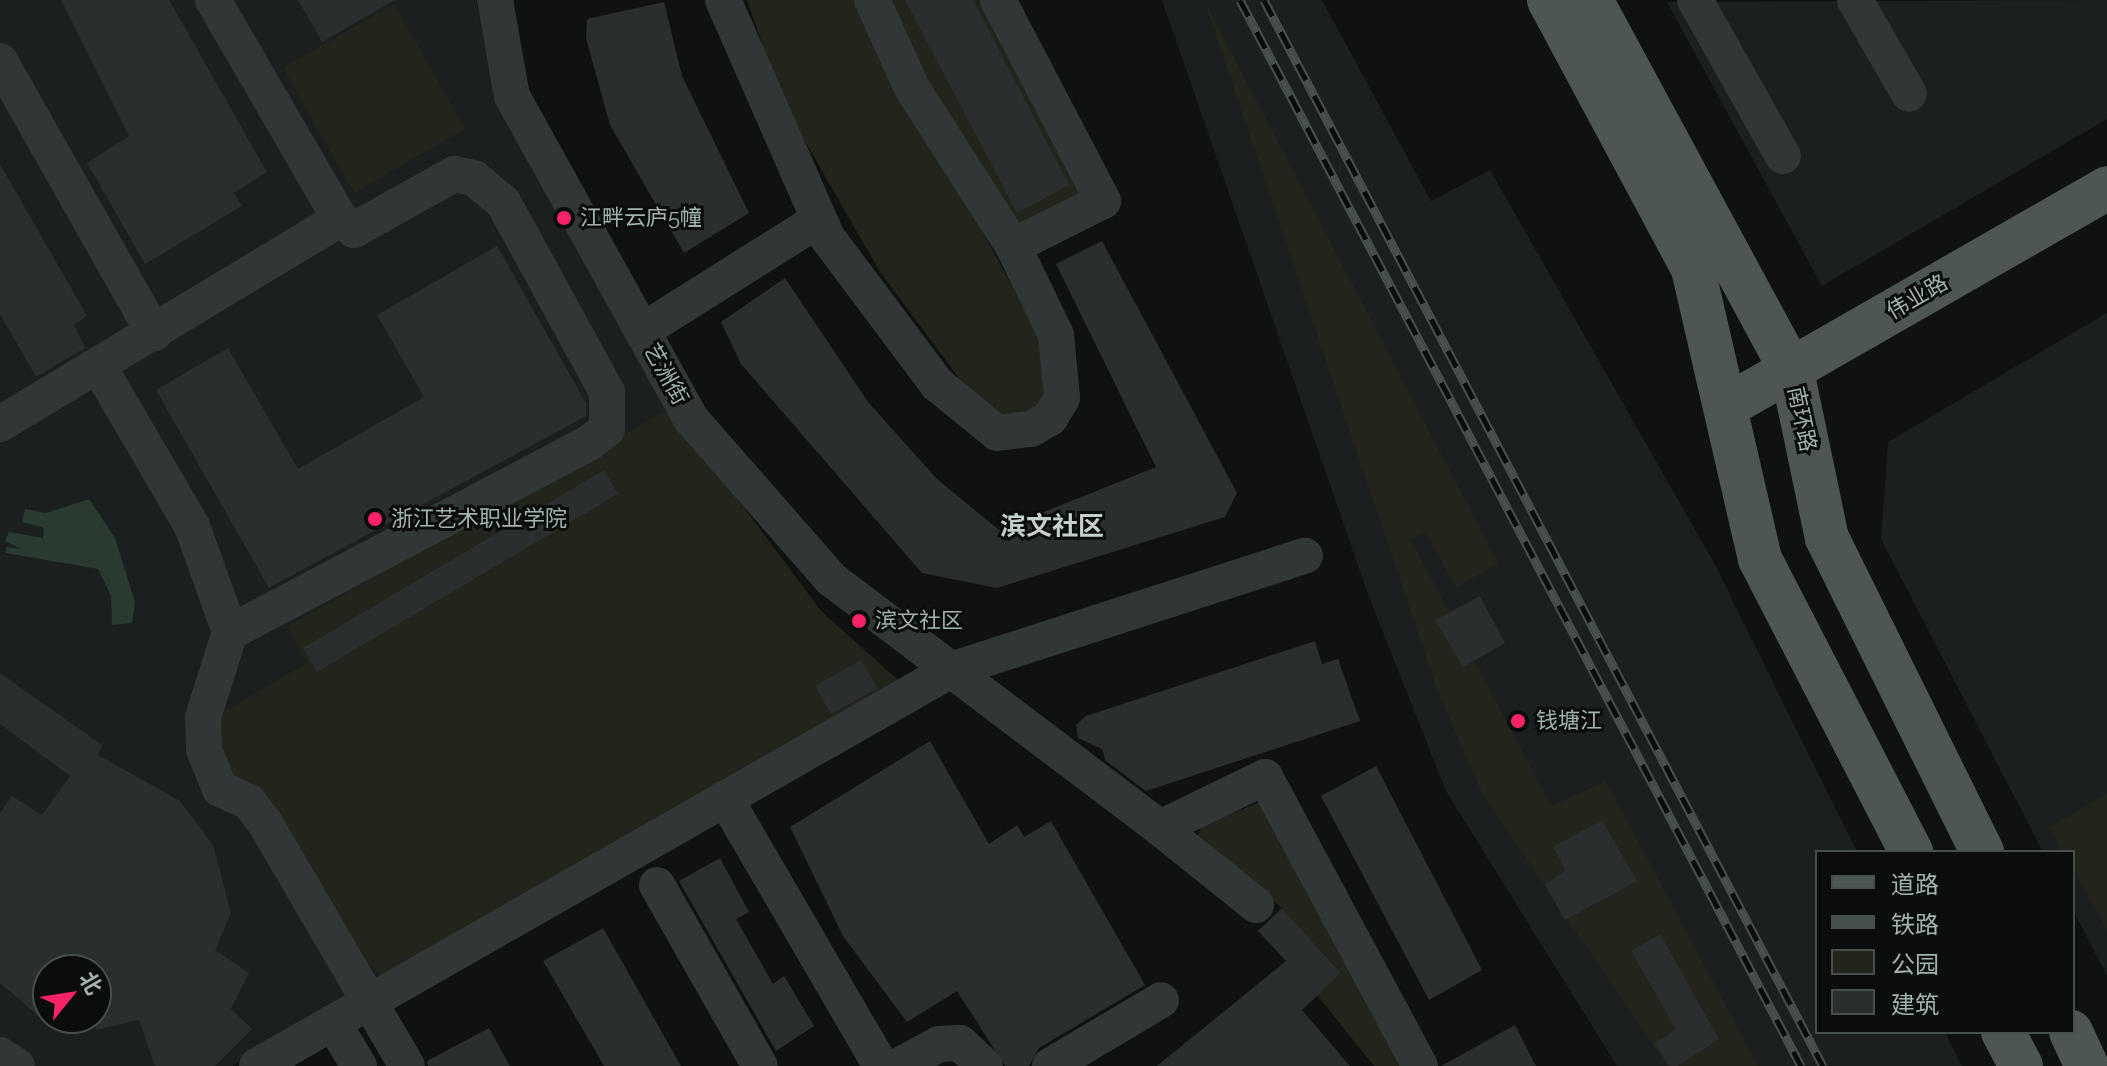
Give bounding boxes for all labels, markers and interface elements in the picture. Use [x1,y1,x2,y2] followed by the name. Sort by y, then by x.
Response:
[580,205,702,231] place label: 江畔云庐5幢
[555,209,573,227] marker: 江畔云庐5幢
[1882,269,1952,325] street label: 伟业路
[638,339,694,409] street label: 艺洲街
[1782,384,1822,454] street label: 南环路
[391,506,567,532] place label: 浙江艺术职业学院
[366,510,384,528] marker: 浙江艺术职业学院
[1000,511,1104,543] district label: 滨文社区
[875,608,963,634] place label: 滨文社区
[850,612,868,630] marker: 滨文社区
[1536,708,1602,734] place label: 钱塘江
[1507,710,1529,732] marker: 钱塘江
[1815,850,2075,1034] legend
[1891,870,1939,899] text: 道路
[1891,910,1939,939] text: 铁路
[1891,950,1939,979] text: 公园
[32,954,112,1034] north arrow
[74,967,108,999] text: 北
[1891,990,1939,1019] text: 建筑

